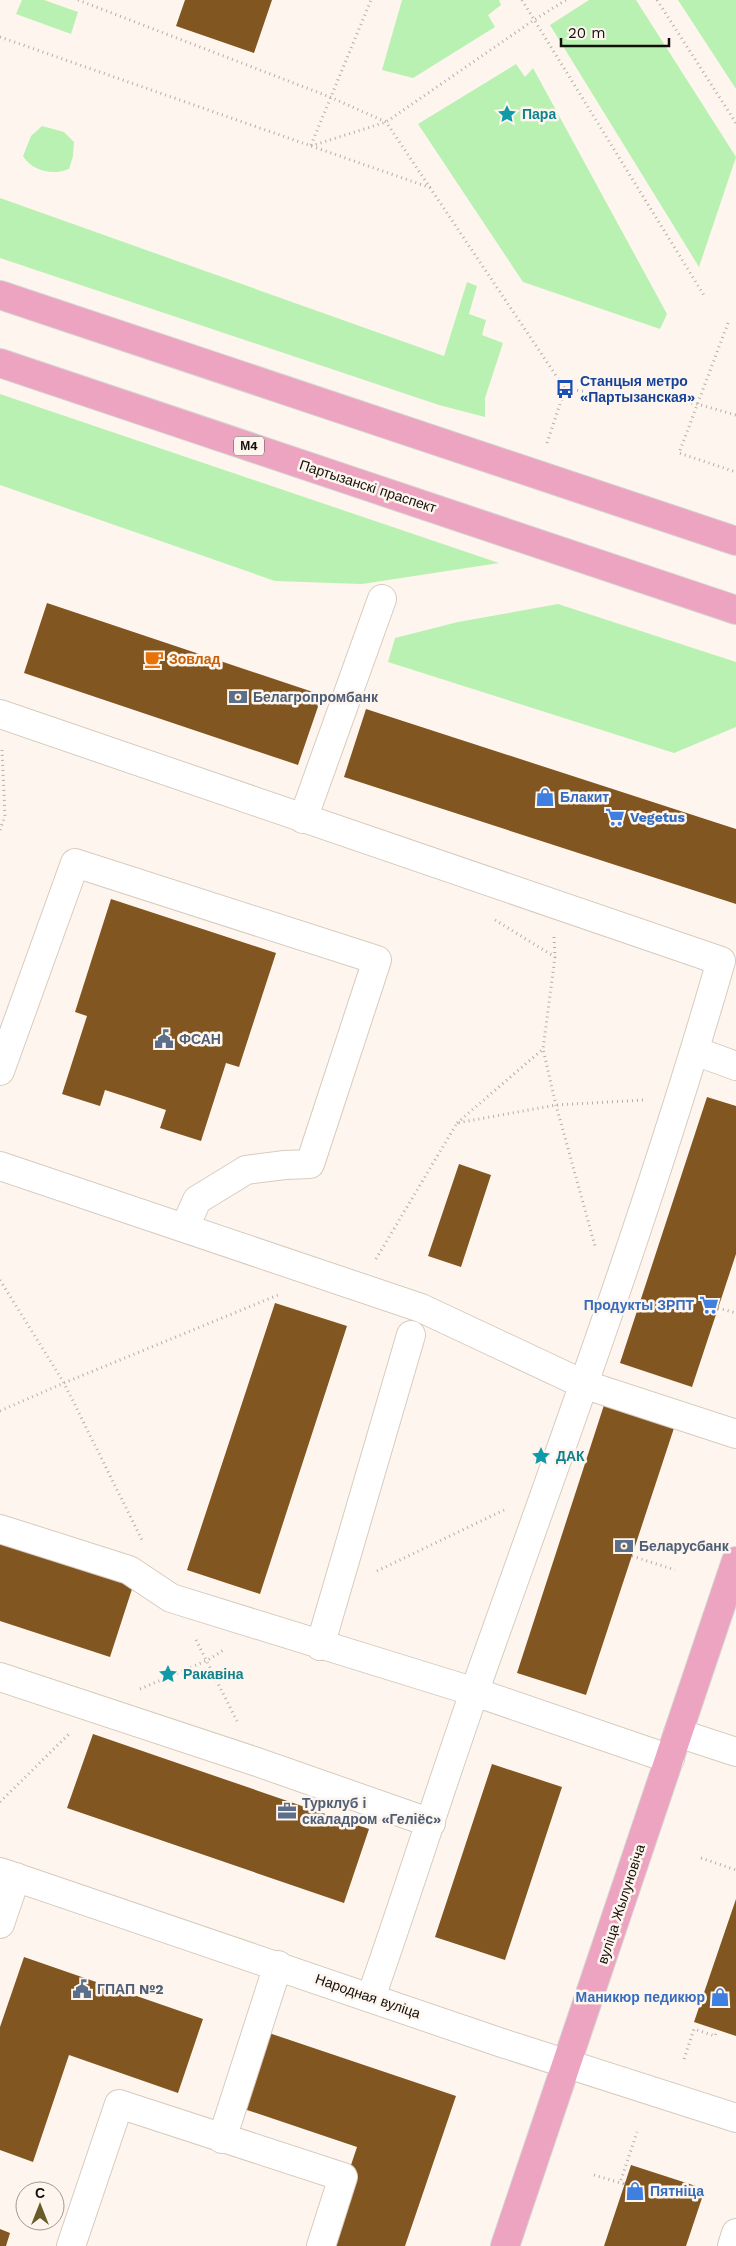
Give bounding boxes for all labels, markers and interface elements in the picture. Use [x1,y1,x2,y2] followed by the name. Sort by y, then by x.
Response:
[561,15,668,47] scale bar
[568,24,606,42] text: 20 m
[496,103,518,125] place icon: Пара
[522,106,556,122] place label: Пара
[580,373,695,405] place label: Станцыя метро «Партызанская»
[554,378,576,400] bus stop icon: Станцыя метро «Партызанская»
[234,436,264,456] road number: М4
[298,456,439,516] street label: Партызанскі праспект
[143,648,165,670] cafe icon: Зовлад
[169,651,220,667] place label: Зовлад
[227,686,249,708] bank icon: Белагропромбанк
[253,689,379,705] place label: Белагропромбанк
[534,786,556,808] shop icon: Блакит
[560,789,609,805] place label: Блакит
[604,806,626,828] supermarket icon: Vegetus
[630,809,686,825] place label: Vegetus
[153,1028,175,1050] public building icon: ФСАН
[179,1031,221,1047] place label: ФСАН
[698,1294,720,1316] supermarket icon: Продукты ЗРПТ
[584,1297,694,1313] place label: Продукты ЗРПТ
[530,1445,552,1467] place icon: ДАК
[556,1448,585,1464] place label: ДАК
[613,1535,635,1557] bank icon: Беларусбанк
[639,1538,730,1554] place label: Беларусбанк
[157,1663,179,1685] place icon: Ракавіна
[183,1666,244,1682] place label: Ракавіна
[302,1795,441,1827] place label: Турклуб і скаладром «Геліёс»
[276,1800,298,1822] office icon: Турклуб і скаладром «Геліёс»
[594,1842,648,1966] street label: вуліца Жылуновіча
[313,1971,423,2022] street label: Народная вуліца
[71,1978,93,2000] public building icon: ГПАП №2
[97,1981,164,1997] place label: ГПАП №2
[709,1986,731,2008] shop icon: Маникюр педикюр
[576,1989,705,2005] place label: Маникюр педикюр
[624,2180,646,2202] shop icon: Пятніца
[15,2181,65,2231] north arrow
[650,2183,704,2199] place label: Пятніца
[35,2185,45,2201] text: С

